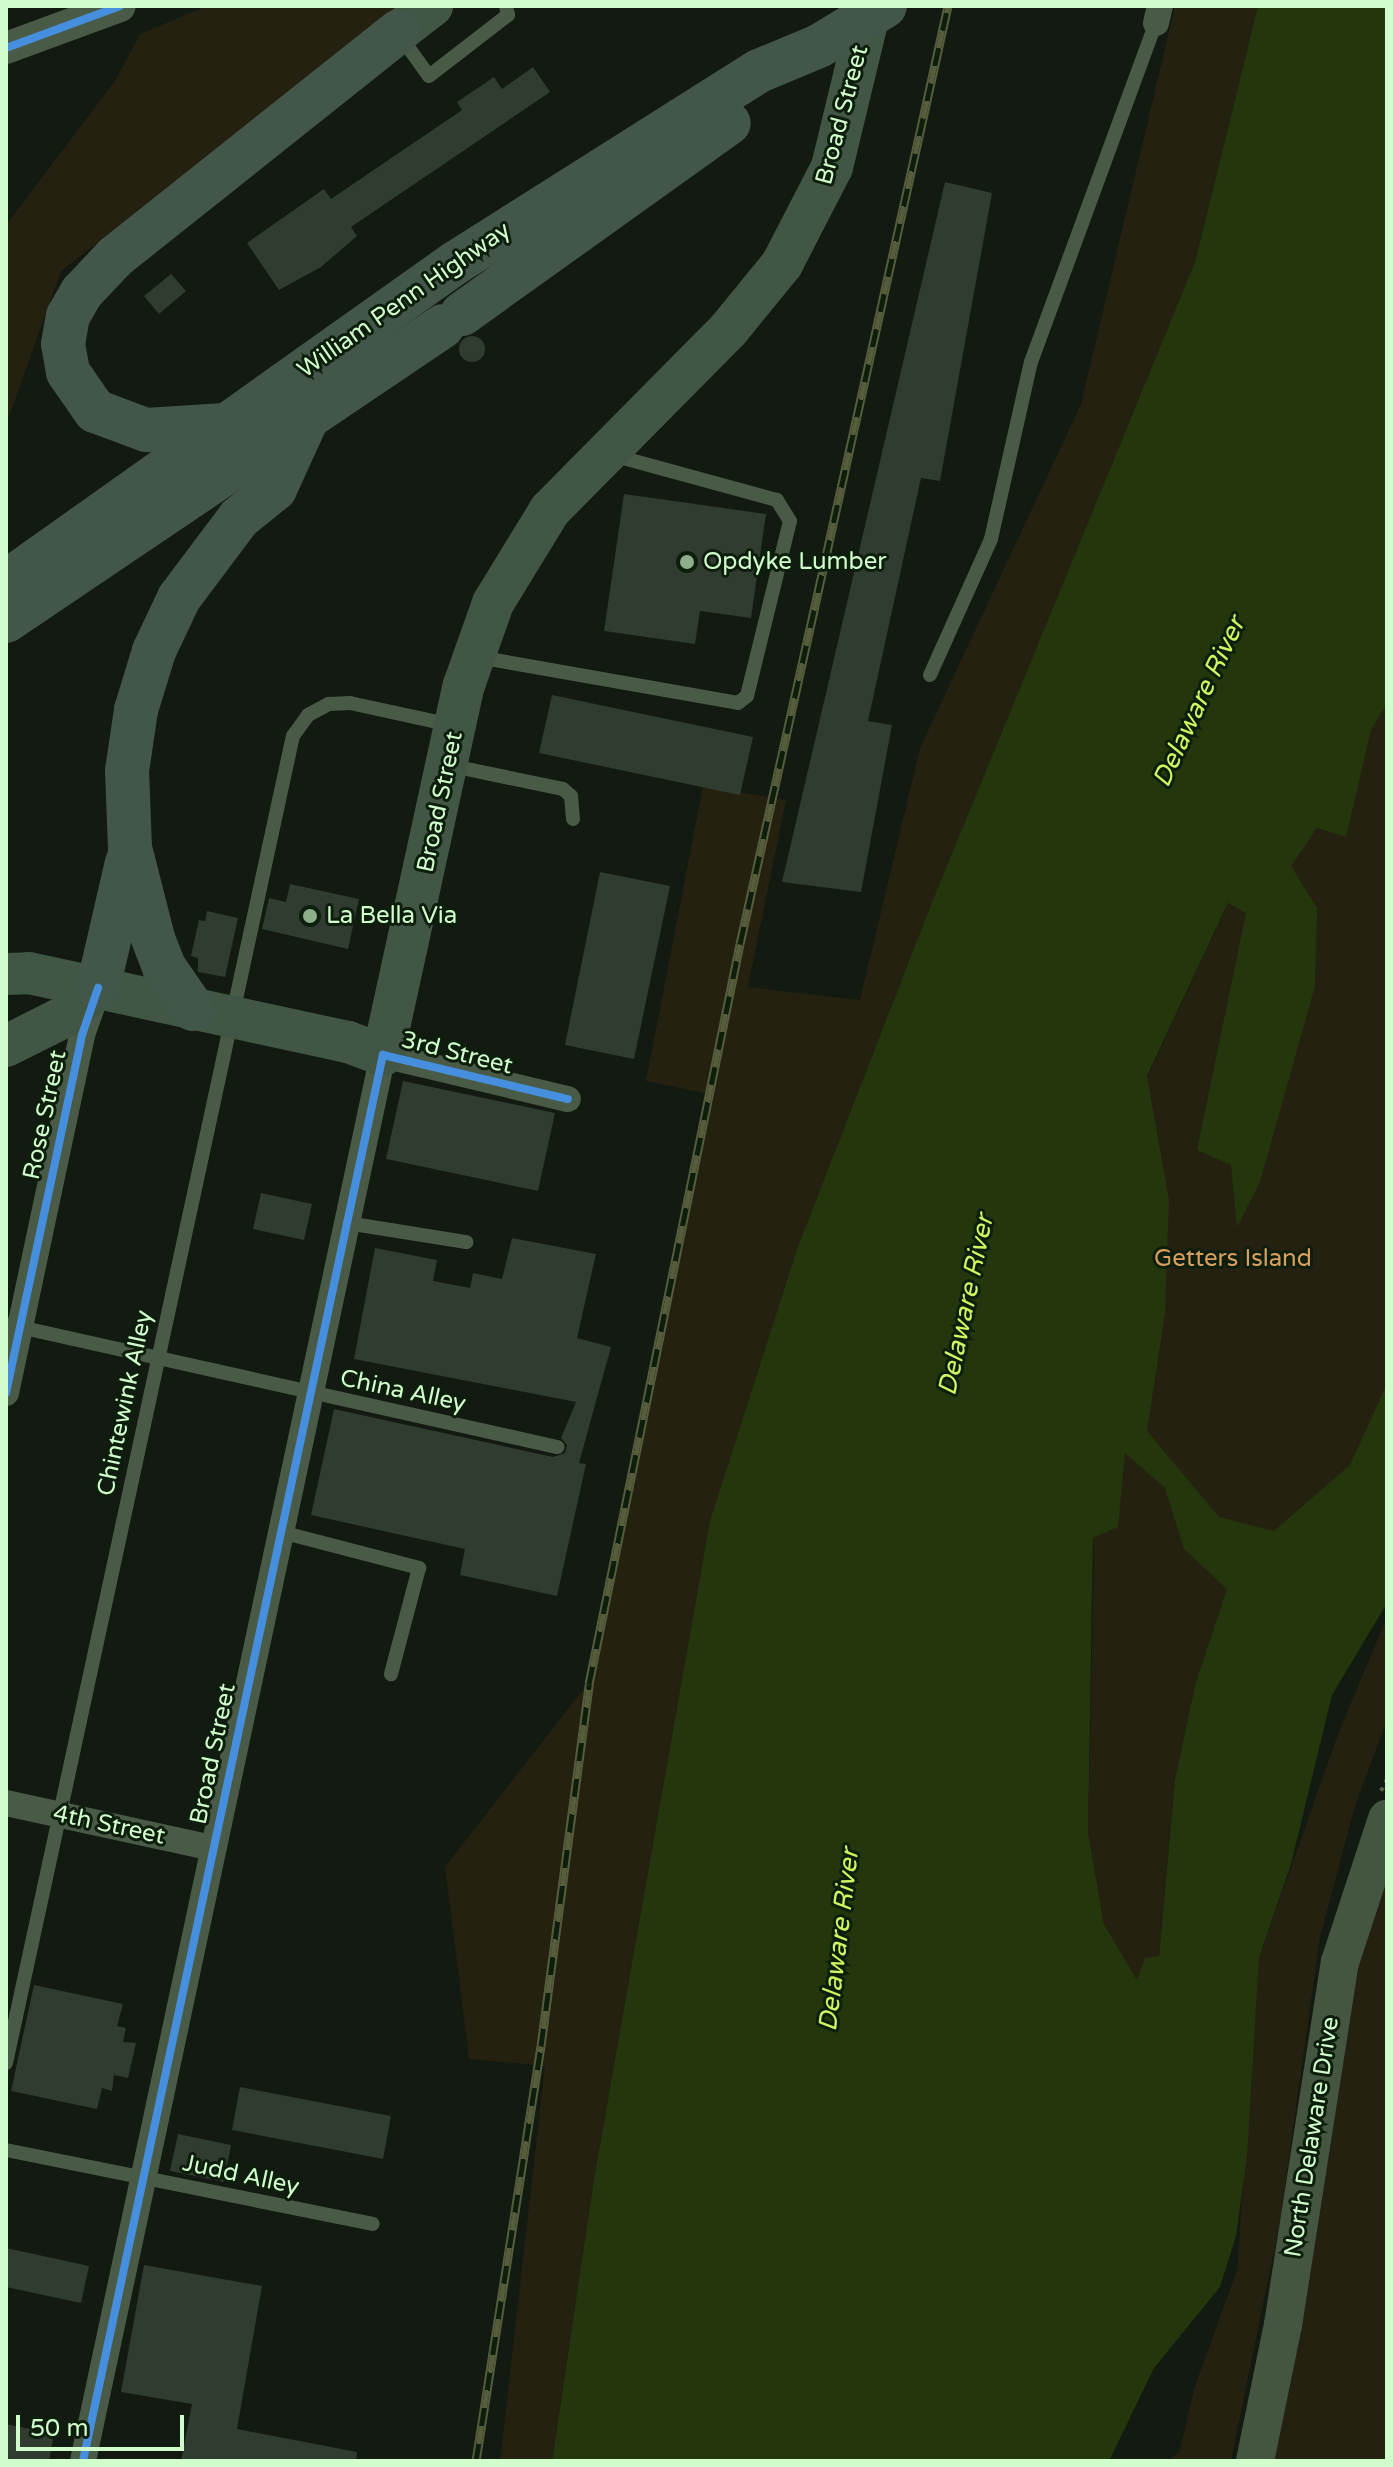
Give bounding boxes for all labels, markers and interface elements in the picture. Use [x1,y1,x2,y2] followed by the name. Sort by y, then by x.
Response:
[810,42,874,188] street label: Broad Street
[292,216,516,384] street label: William Penn Highway
[703,548,887,576] place label: Opdyke Lumber
[678,553,696,571] marker: Opdyke Lumber
[1146,612,1252,792] water label: Delaware River
[411,729,469,875] street label: Broad Street
[326,902,457,930] place label: La Bella Via
[301,907,319,925] marker: La Bella Via
[398,1025,516,1081] street label: 3rd Street
[17,1048,73,1182] street label: Rose Street
[932,1212,1000,1398] water label: Delaware River
[1154,1245,1312,1273] park label: Getters Island
[91,1308,159,1498] street label: Chintewink Alley
[338,1364,468,1418] street label: China Alley
[184,1681,242,1827] street label: Broad Street
[50,1799,168,1851] street label: 4th Street
[812,1847,866,2033] water label: Delaware River
[1279,2015,1345,2259] street label: North Delaware Drive
[180,2149,302,2201] street label: Judd Alley
[20,2399,188,2449] scale bar
[30,2414,88,2443] text: 50 m

